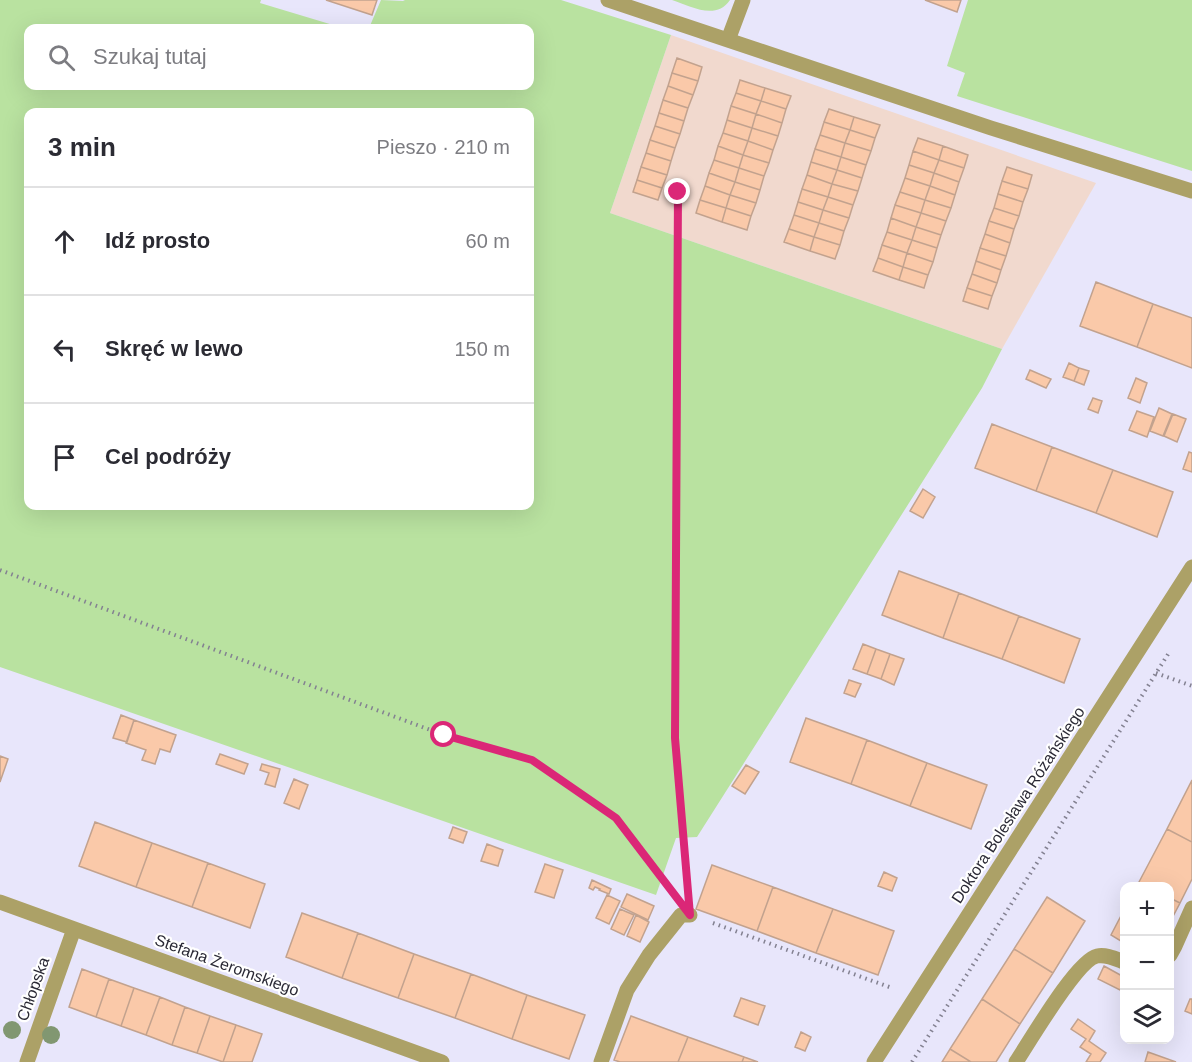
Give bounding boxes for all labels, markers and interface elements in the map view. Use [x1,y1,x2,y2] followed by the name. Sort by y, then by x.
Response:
[24,24,534,90] search box
[45,41,78,74] icon: search
[93,44,207,69] text: Szukaj tutaj
[48,132,116,162] text: 3 min
[377,136,510,158] text: Pieszo · 210 m
[664,178,690,204] route end
[48,225,81,258] icon: ahead
[105,228,210,253] text: Idź prosto
[466,230,510,252] text: 60 m
[48,333,81,366] icon: left
[105,336,243,361] text: Skręć w lewo
[454,338,510,360] text: 150 m
[48,441,81,474] icon: arrive
[105,444,231,469] text: Cel podróży
[948,704,1088,906] street label: Doktora Bolesława Różańskiego
[430,721,456,747] route start
[1120,882,1174,1044] map controls
[1120,882,1174,936] button: +
[153,930,302,999] street label: Stefana Żeromskiego
[1120,936,1174,990] button: −
[14,955,52,1023] street label: Chłopska
[1120,990,1174,1044] button: layers

